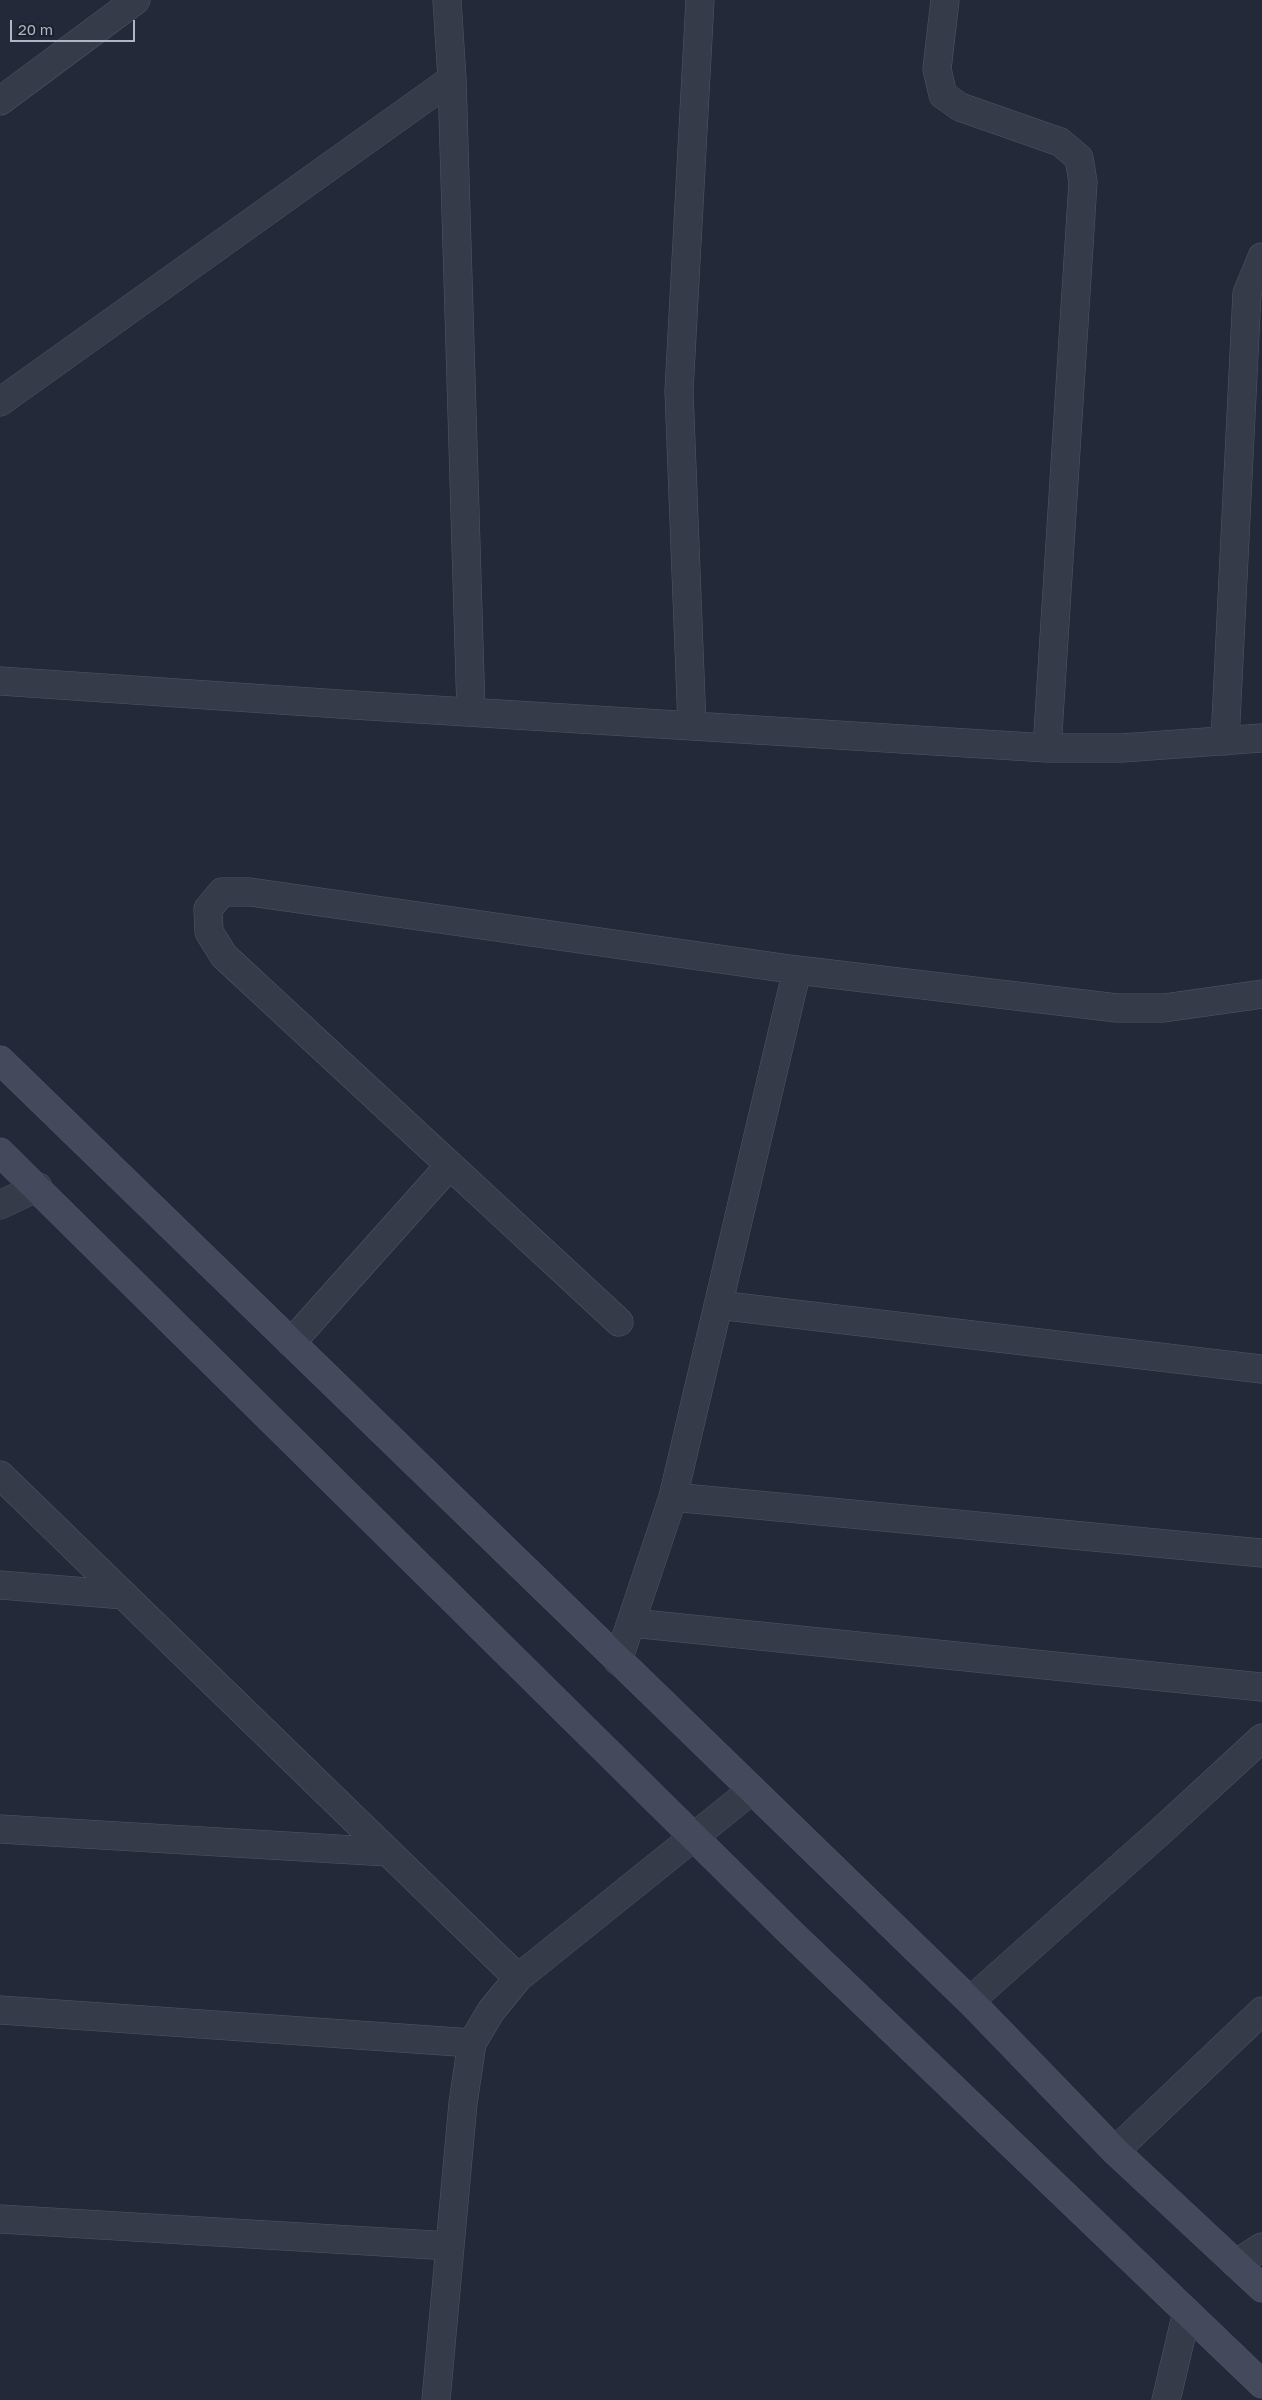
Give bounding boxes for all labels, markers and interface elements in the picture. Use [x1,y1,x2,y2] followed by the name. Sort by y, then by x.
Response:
[12,10,138,42] scale bar
[18,20,53,38] text: 20 m

